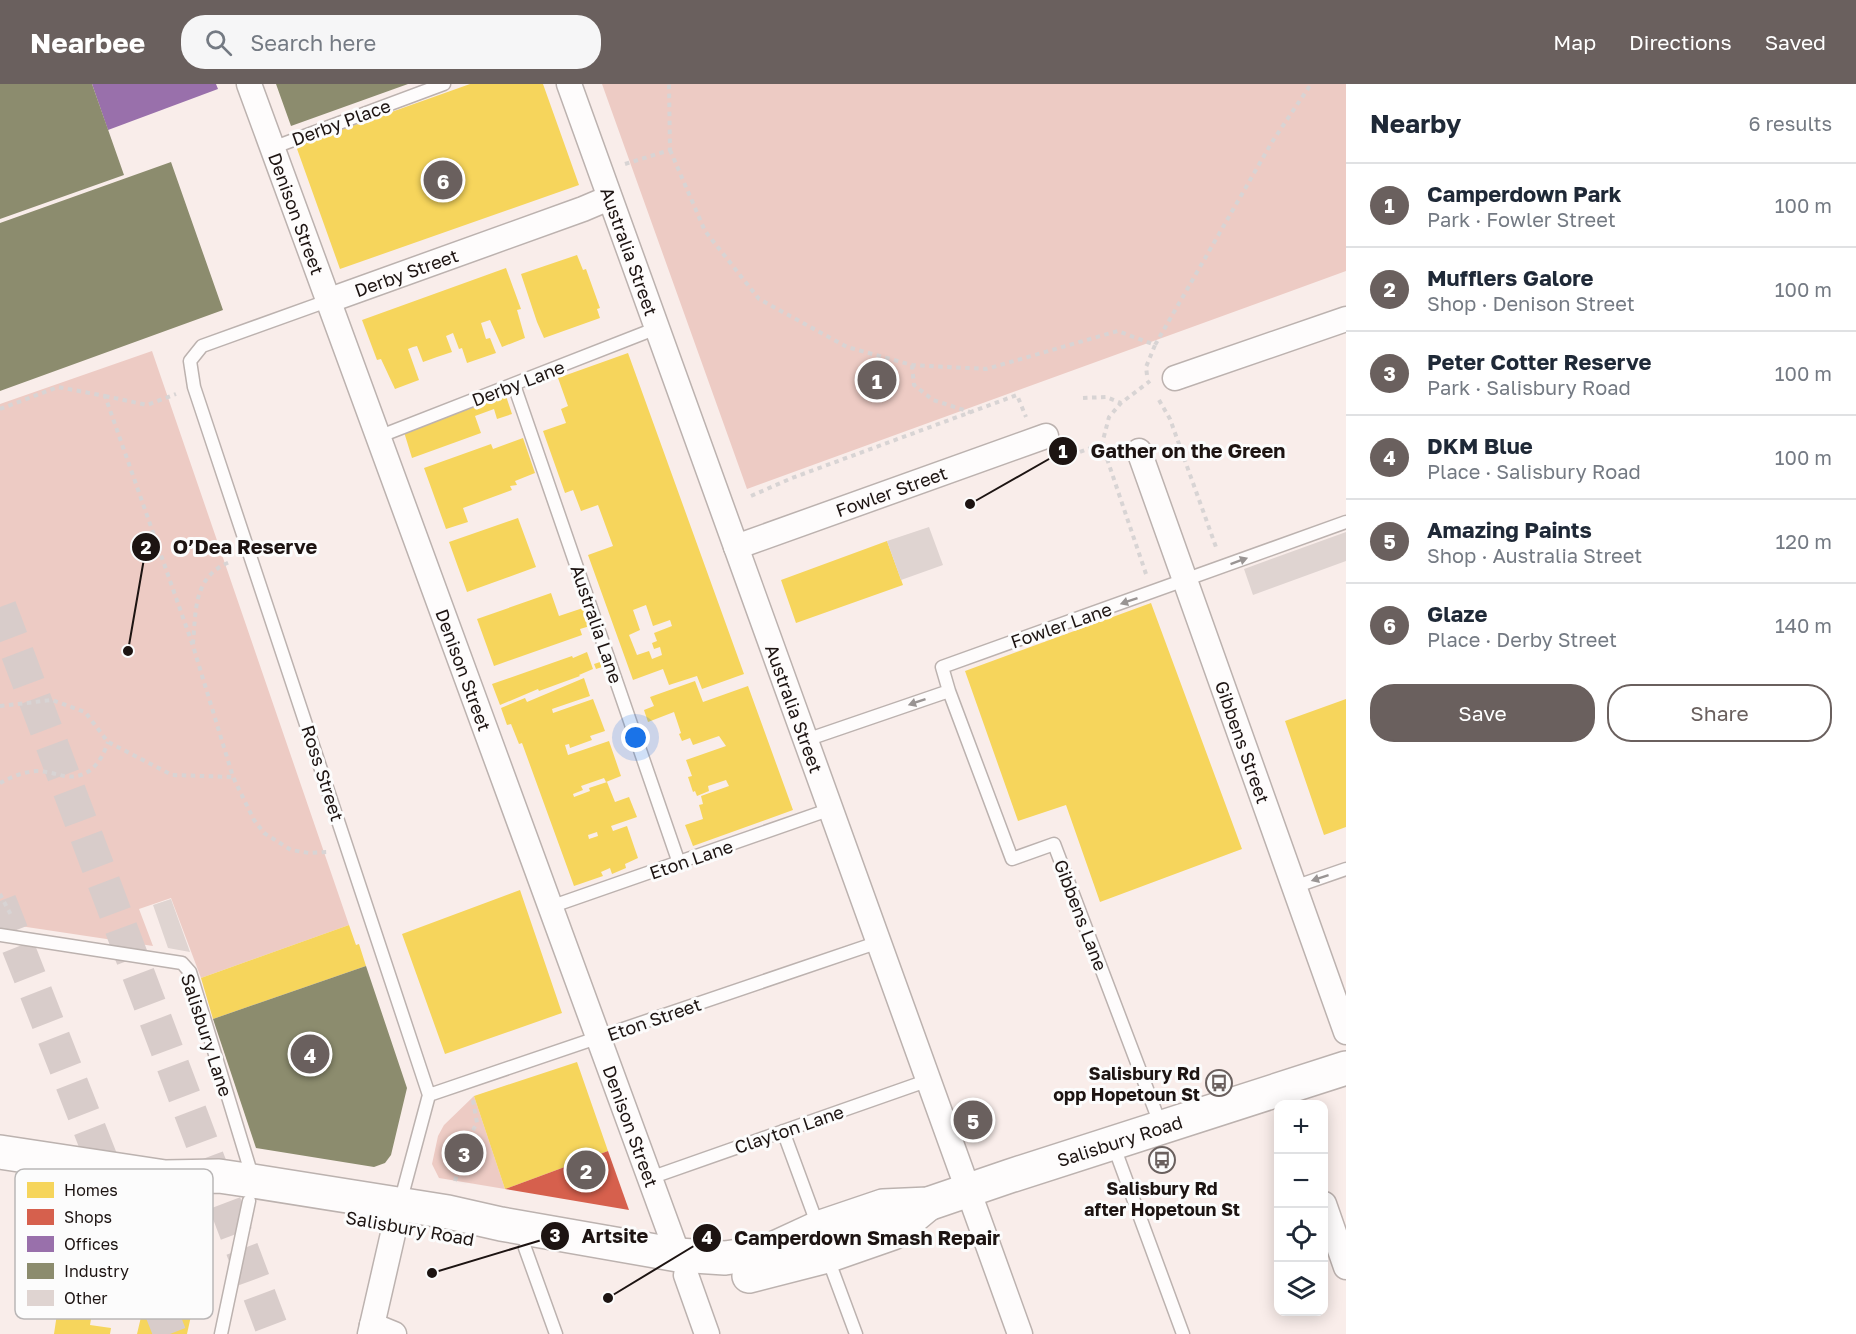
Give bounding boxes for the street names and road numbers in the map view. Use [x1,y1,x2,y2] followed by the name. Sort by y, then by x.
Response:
[289,94,393,150] street label: Derby Place
[264,150,329,278] street label: Denison Street
[596,184,663,319] street label: Australia Street
[351,244,461,301] street label: Derby Street
[469,355,567,411] street label: Derby Lane
[833,461,950,521] street label: Fowler Street
[566,562,628,686] street label: Australia Lane
[1008,597,1114,653] street label: Fowler Lane
[431,606,496,734] street label: Denison Street
[761,641,828,776] street label: Australia Street
[1211,678,1275,806] street label: Gibbens Street
[297,722,349,824] street label: Ross Street
[646,834,736,884] street label: Eton Lane
[1050,856,1112,974] street label: Gibbens Lane
[177,971,237,1099] street label: Salisbury Lane
[604,993,704,1045] street label: Eton Street
[598,1062,663,1190] street label: Denison Street
[731,1100,847,1158] street label: Clayton Lane
[1054,1110,1185,1171] street label: Salisbury Road
[344,1206,476,1250] street label: Salisbury Road

